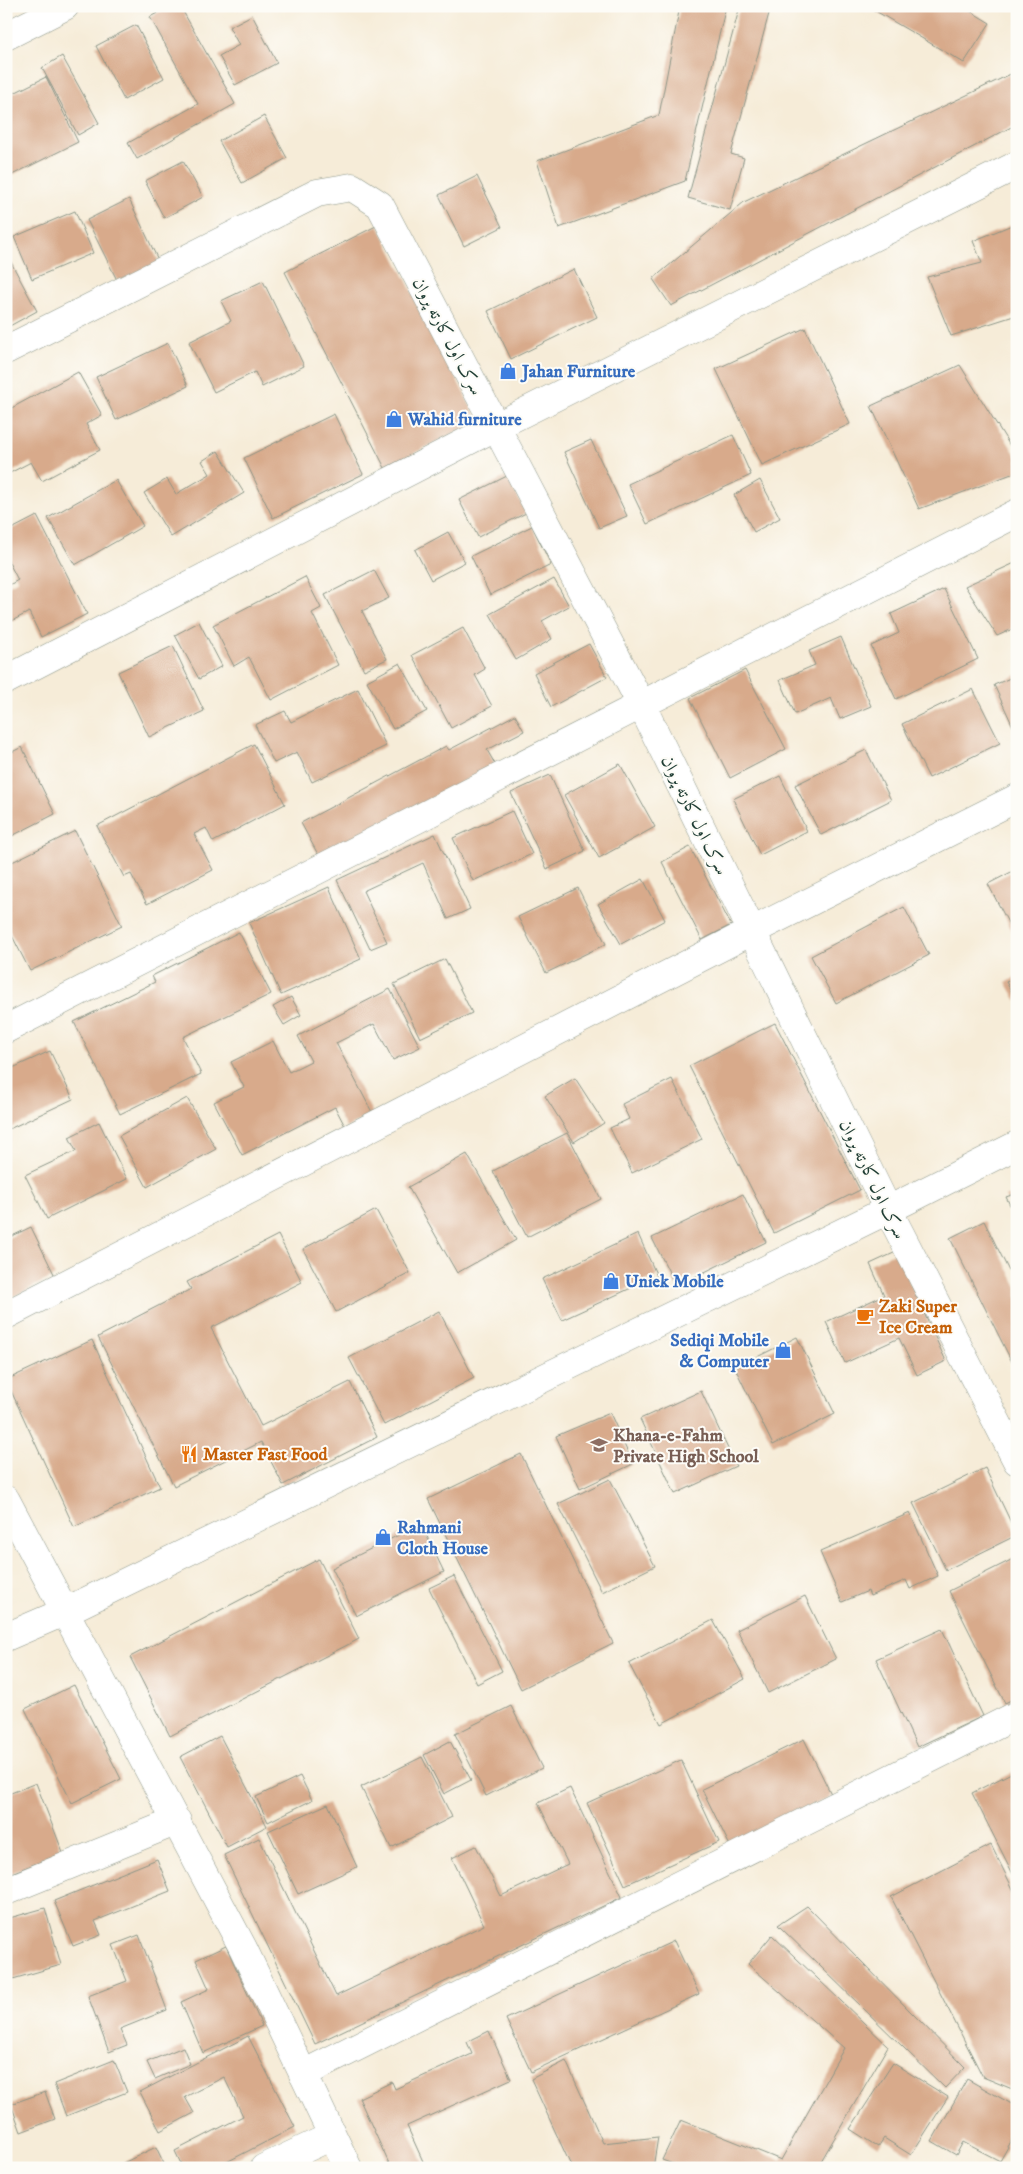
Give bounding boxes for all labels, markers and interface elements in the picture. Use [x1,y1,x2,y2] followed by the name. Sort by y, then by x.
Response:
[407,274,487,399] street label: سرک اول کارته پروان
[498,361,518,381] shop icon: Jahan Furniture
[520,361,636,383] place label: Jahan Furniture
[384,409,404,429] shop icon: Wahid furniture
[407,409,522,431] place label: Wahid furniture
[656,752,732,879] street label: سرک اول کارته پروان
[834,1116,910,1243] street label: سرک اول کارته پروان
[601,1271,621,1291] shop icon: Uniek Mobile
[625,1271,724,1293] place label: Uniek Mobile
[879,1296,957,1339] place label: Zaki Super Ice Cream
[855,1306,875,1326] cafe icon: Zaki Super Ice Cream
[670,1330,770,1373] place label: Sediqi Mobile & Computer
[773,1340,793,1360] shop icon: Sediqi Mobile & Computer
[613,1425,759,1468] place label: Khana-e-Fahm Private High School
[589,1435,609,1455] school or university icon: Khana-e-Fahm Private High School
[179,1444,199,1464] restaurant icon: Master Fast Food
[203,1444,329,1466] place label: Master Fast Food
[397,1517,488,1560] place label: Rahmani Cloth House
[373,1527,393,1547] shop icon: Rahmani Cloth House

